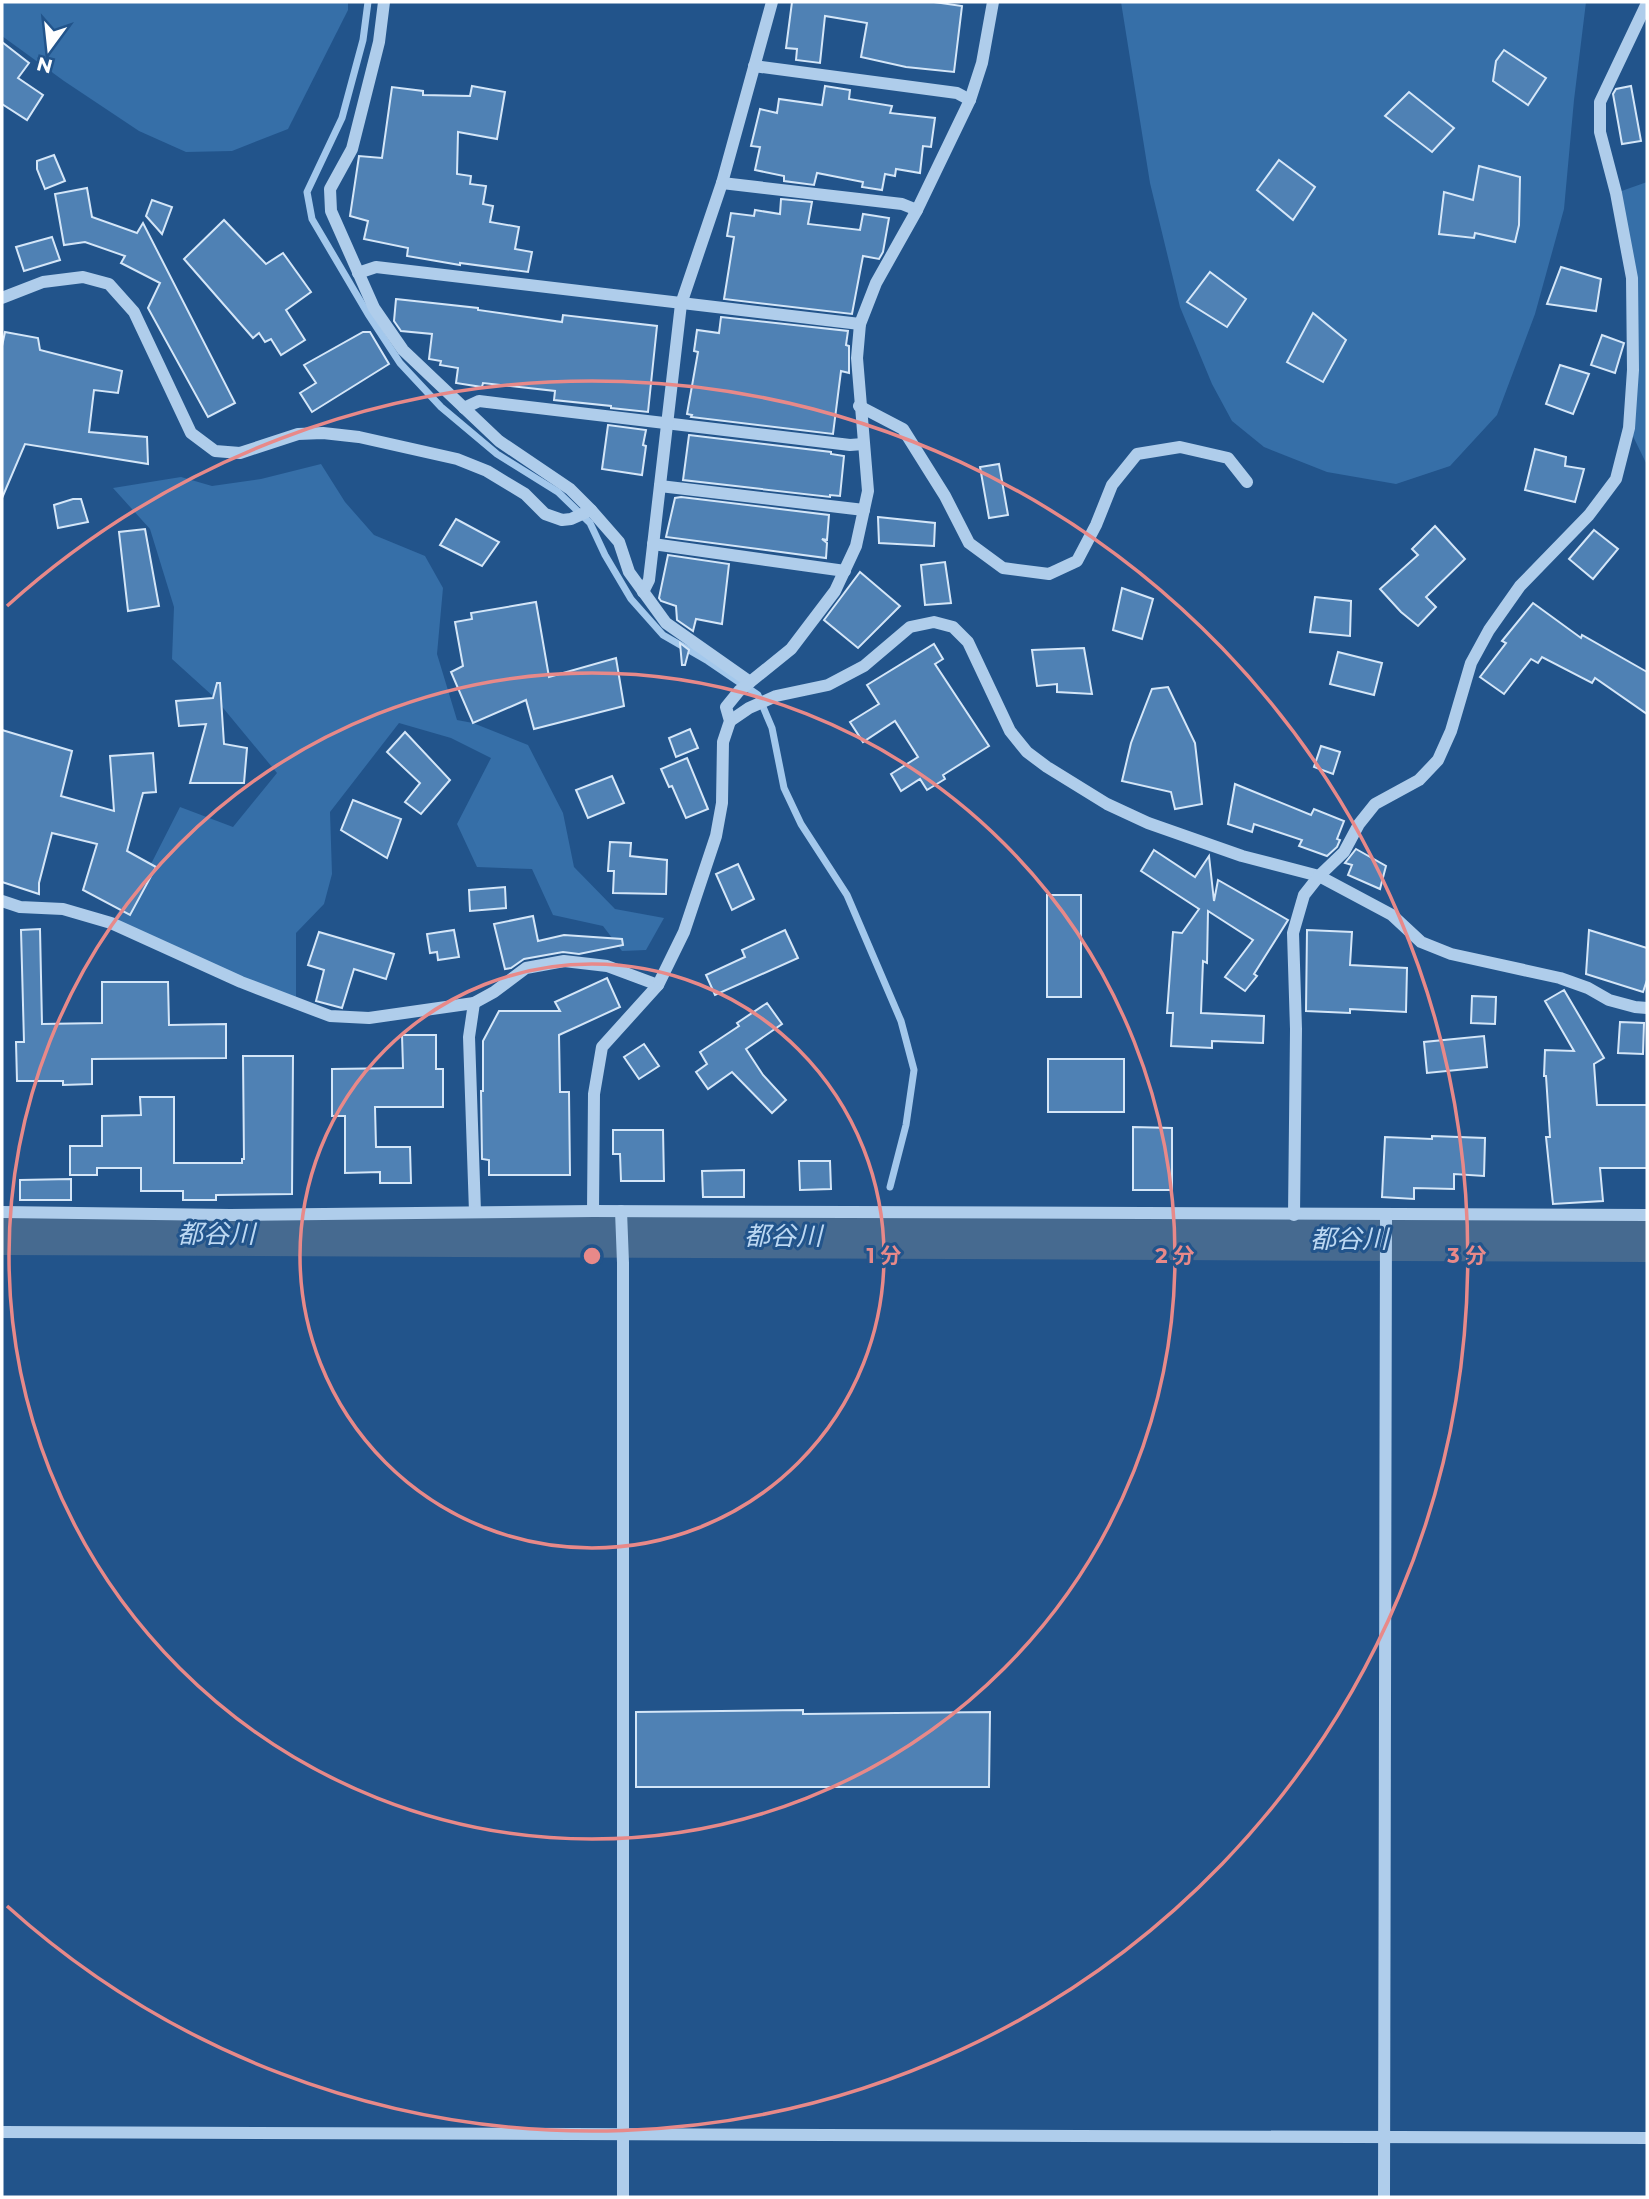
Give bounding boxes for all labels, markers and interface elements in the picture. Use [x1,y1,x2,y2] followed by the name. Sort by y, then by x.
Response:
[14,14,84,84] north arrow
[34,52,55,78] text: N
[177,1218,258,1250] water label: 都谷川
[744,1220,825,1252] water label: 都谷川
[1310,1223,1391,1255] water label: 都谷川
[866,1243,902,1268] text: 1 分
[1155,1243,1195,1268] text: 2 分
[1446,1243,1487,1268] text: 3 分
[580,1244,604,1268] centre of rings

